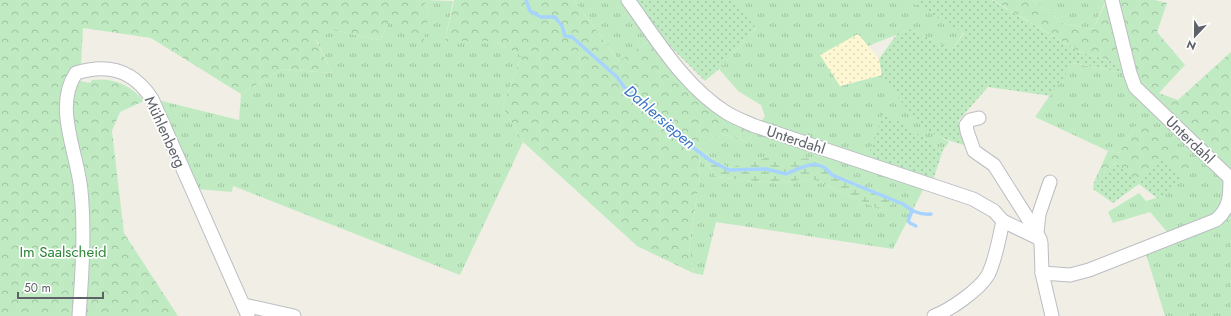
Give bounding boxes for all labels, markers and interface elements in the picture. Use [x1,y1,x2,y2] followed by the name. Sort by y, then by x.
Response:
[1175,16,1215,56] north arrow
[1184,36,1198,54] text: N
[619,80,701,154] water label: Dahlersiepen
[139,93,191,171] street label: Mühlenberg
[1160,111,1220,169] street label: Unterdahl
[764,120,828,160] street label: Unterdahl
[19,241,107,263] park label: Im Saalscheid
[18,274,103,300] scale bar
[24,279,51,297] text: 50 m

